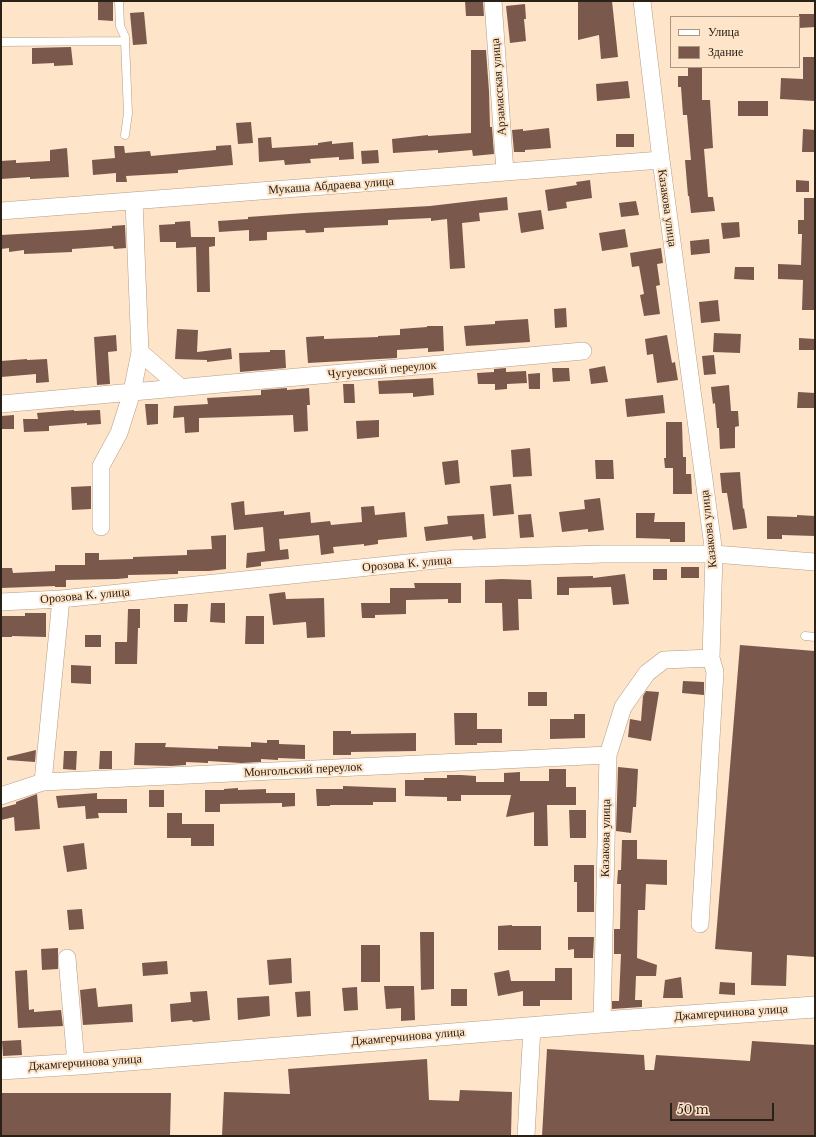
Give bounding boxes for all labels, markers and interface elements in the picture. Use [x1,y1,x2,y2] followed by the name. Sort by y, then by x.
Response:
[670,16,800,68] legend
[708,24,739,39] text: Улица
[488,38,510,136] street label: Арзамасская улица
[708,44,743,59] text: Здание
[654,168,680,248] street label: Казакова улица
[268,174,394,198] street label: Мукаша Абдраева улица
[327,358,437,382] street label: Чугуевский переулок
[698,489,720,569] street label: Казакова улица
[362,553,452,575] street label: Орозова К. улица
[40,585,130,607] street label: Орозова К. улица
[244,760,362,780] street label: Монгольский переулок
[598,799,614,877] street label: Казакова улица
[674,1002,788,1024] street label: Джамгерчинова улица
[351,1025,465,1049] street label: Джамгерчинова улица
[28,1052,142,1074] street label: Джамгерчинова улица
[672,1095,776,1121] scale bar
[677,1102,709,1117] text: 50 m

